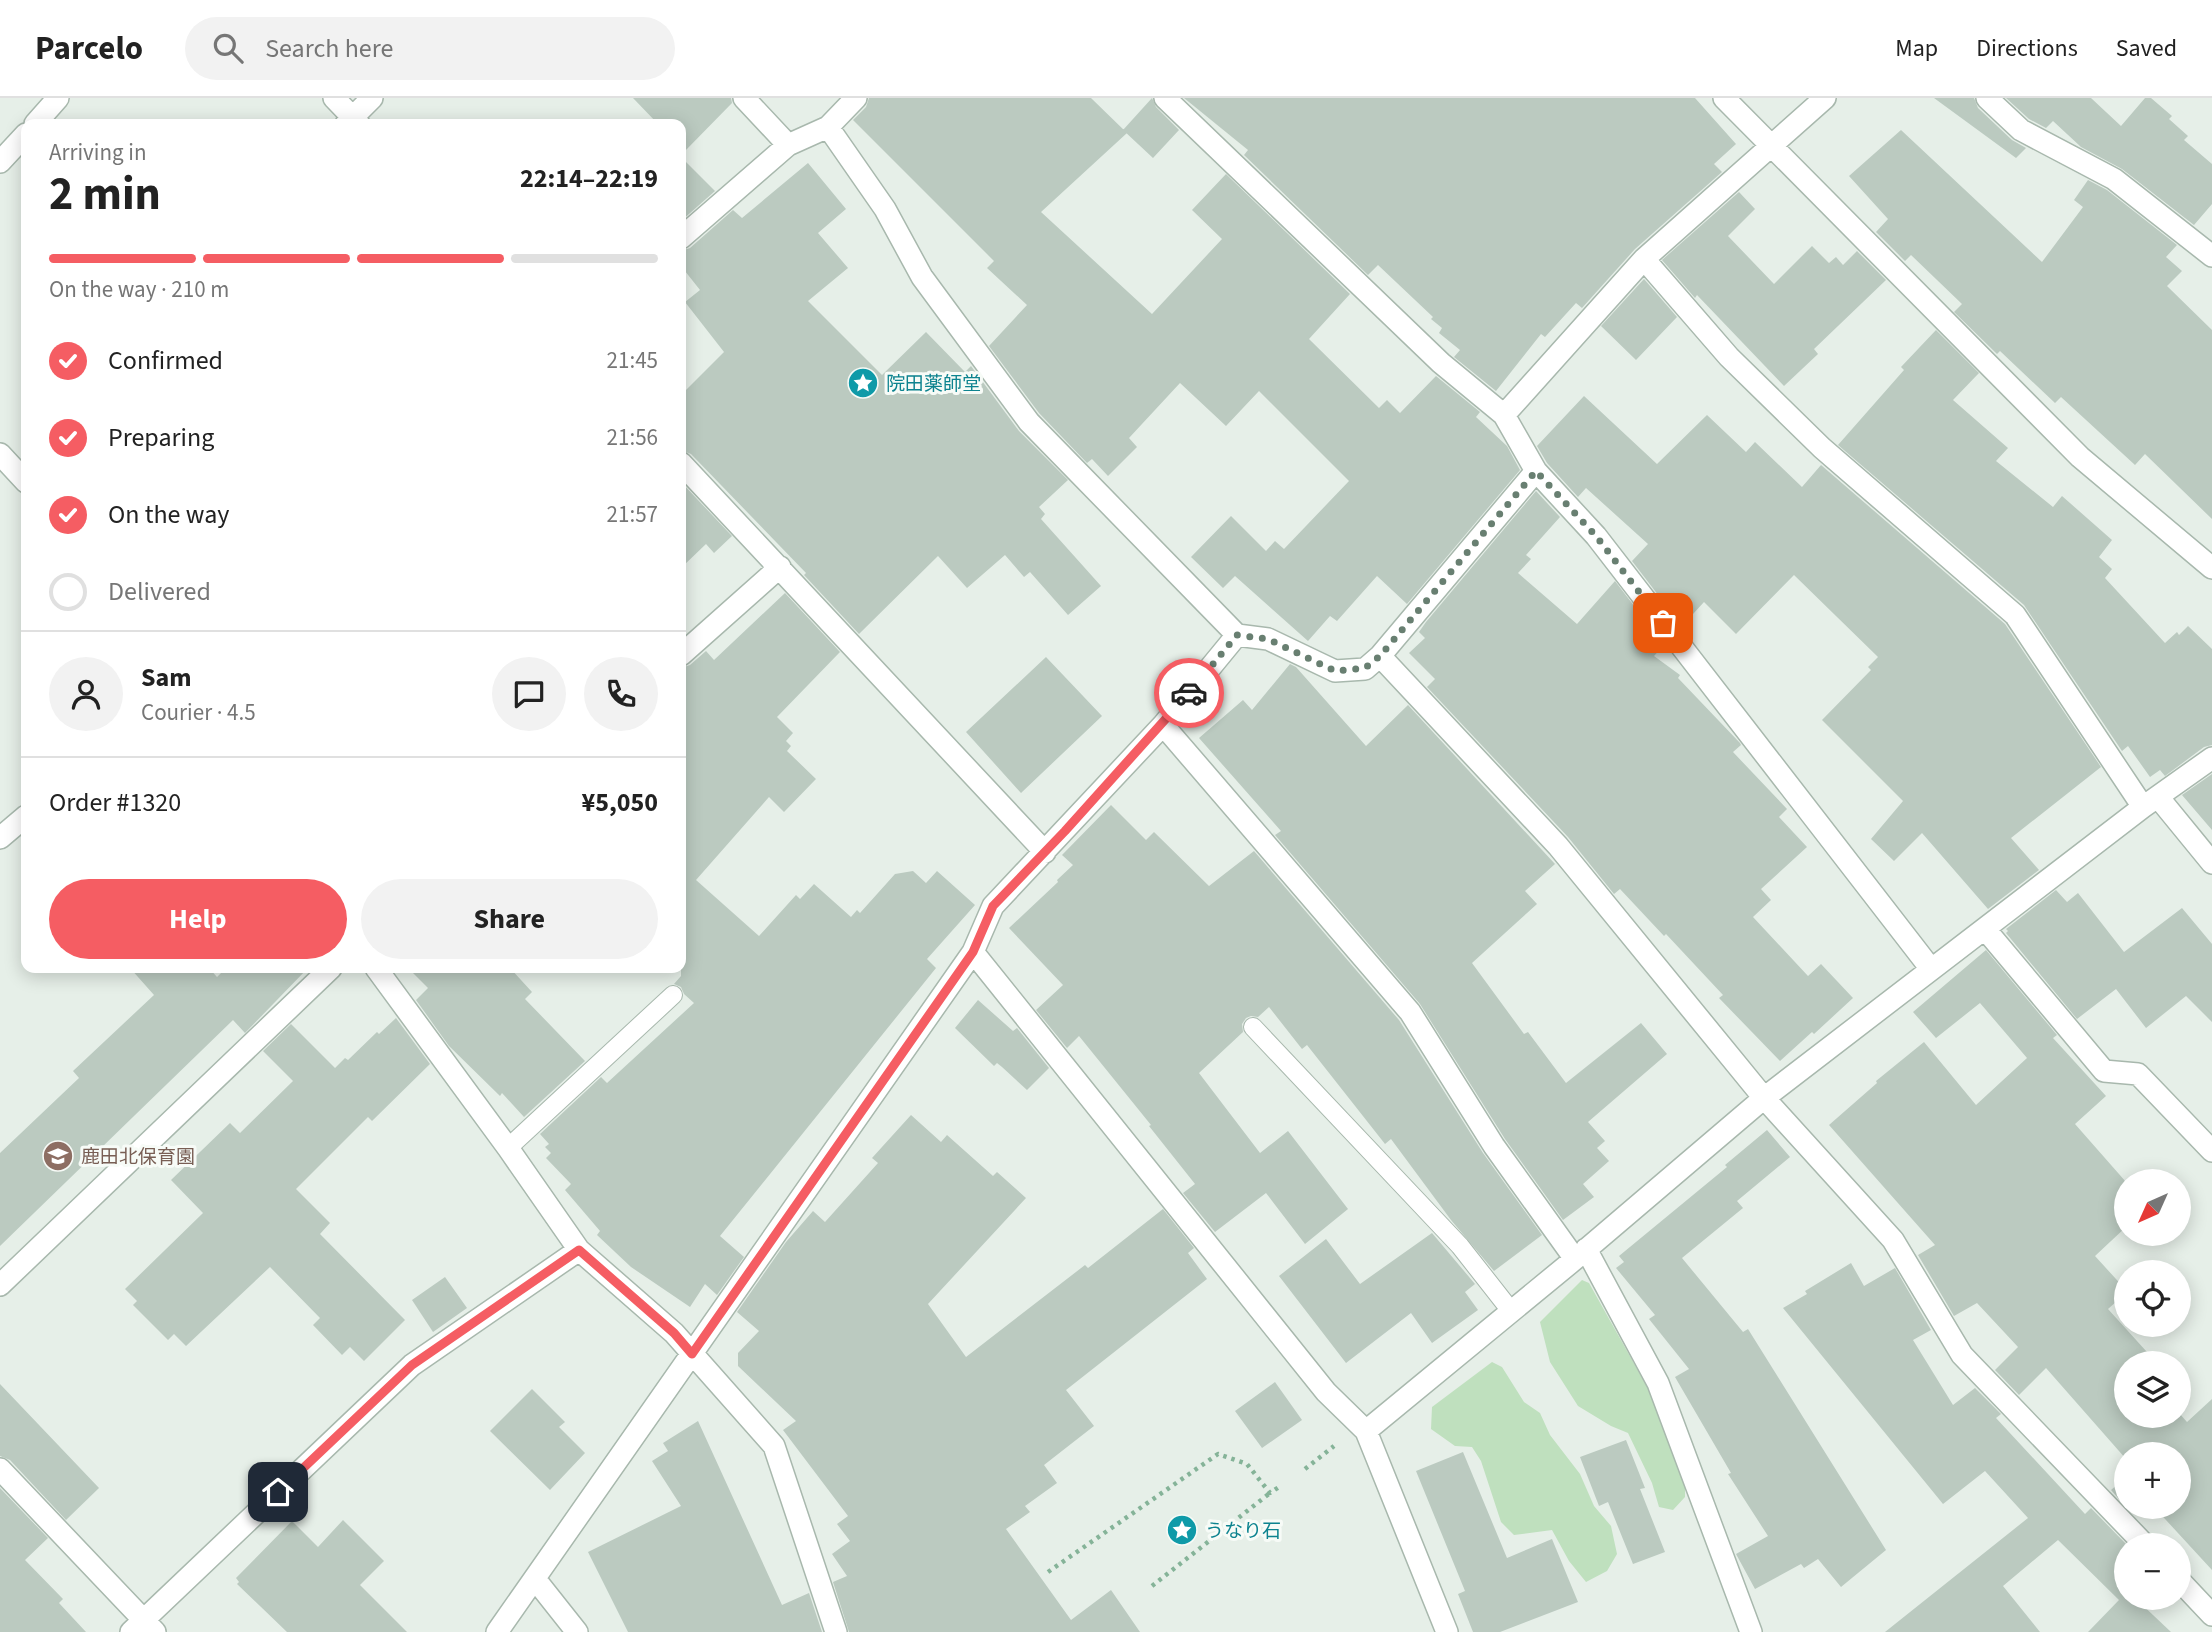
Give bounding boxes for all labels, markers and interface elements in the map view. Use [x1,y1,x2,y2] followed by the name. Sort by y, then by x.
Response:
[185,17,675,80] search box
[35,25,143,72] text: Parcelo
[209,29,247,67] icon: search
[265,30,393,67] text: Search here
[1895,31,1938,66] text: Map
[1976,31,2078,66] text: Directions
[2116,31,2177,66] text: Saved
[49,136,147,169] text: Arriving in
[520,160,658,197] text: 22:14–22:19
[49,162,161,227] text: 2 min
[49,273,229,306] text: On the way · 210 m
[49,342,87,380] icon: check
[108,342,223,379] text: Confirmed
[607,344,658,377] text: 21:45
[846,366,880,400] place icon: 院田薬師堂
[886,371,981,398] place label: 院田薬師堂
[49,419,87,457] icon: check
[108,419,214,456] text: Preparing
[607,421,658,454] text: 21:56
[49,496,87,534] icon: check
[108,496,229,533] text: On the way
[607,498,658,531] text: 21:57
[108,573,211,610] text: Delivered
[1633,593,1693,653] pin
[1644,604,1682,642] icon: bag
[49,657,123,731] button: person
[492,657,566,731] button: chat
[584,657,658,731] button: phone
[1154,658,1224,728] courier
[141,659,191,696] text: Sam
[1170,674,1208,712] icon: car
[141,696,256,729] text: Courier · 4.5
[49,784,181,821] text: Order #1320
[582,784,658,821] text: ¥5,050
[49,879,347,959] button: Help
[361,879,658,959] button: Share
[41,1139,75,1173] school or university icon: 鹿田北保育園
[81,1144,195,1171] place label: 鹿田北保育園
[2114,1169,2191,1246] north arrow
[2114,1169,2191,1610] map controls
[2114,1260,2191,1337] button: locate
[2114,1351,2191,1428] button: layers
[2114,1442,2191,1519] button: +
[248,1462,308,1522] pin
[259,1473,297,1511] icon: home
[1165,1513,1199,1547] place icon: うなり石
[1205,1518,1281,1545] place label: うなり石
[2114,1533,2191,1610] button: −

